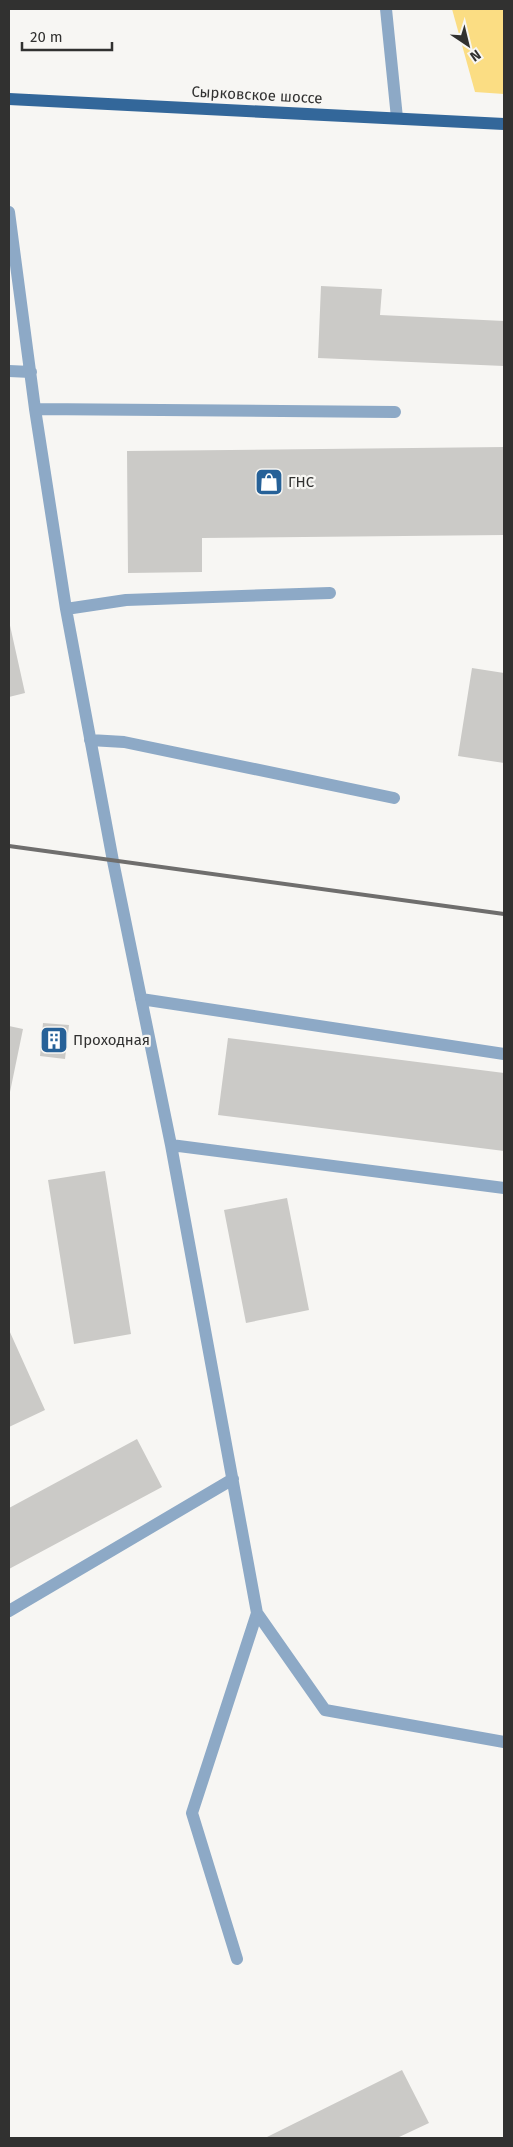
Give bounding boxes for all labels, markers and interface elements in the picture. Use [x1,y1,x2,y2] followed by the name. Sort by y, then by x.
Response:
[22,20,112,52] scale bar
[443,20,493,70] north arrow
[30,28,63,46] text: 20 m
[466,46,484,65] text: N
[191,83,323,107] street label: Сырковское шоссе
[254,467,284,497] shop icon: ГНС
[288,473,315,491] place label: ГНС
[39,1025,69,1055] building icon: Проходная
[73,1031,150,1049] place label: Проходная

